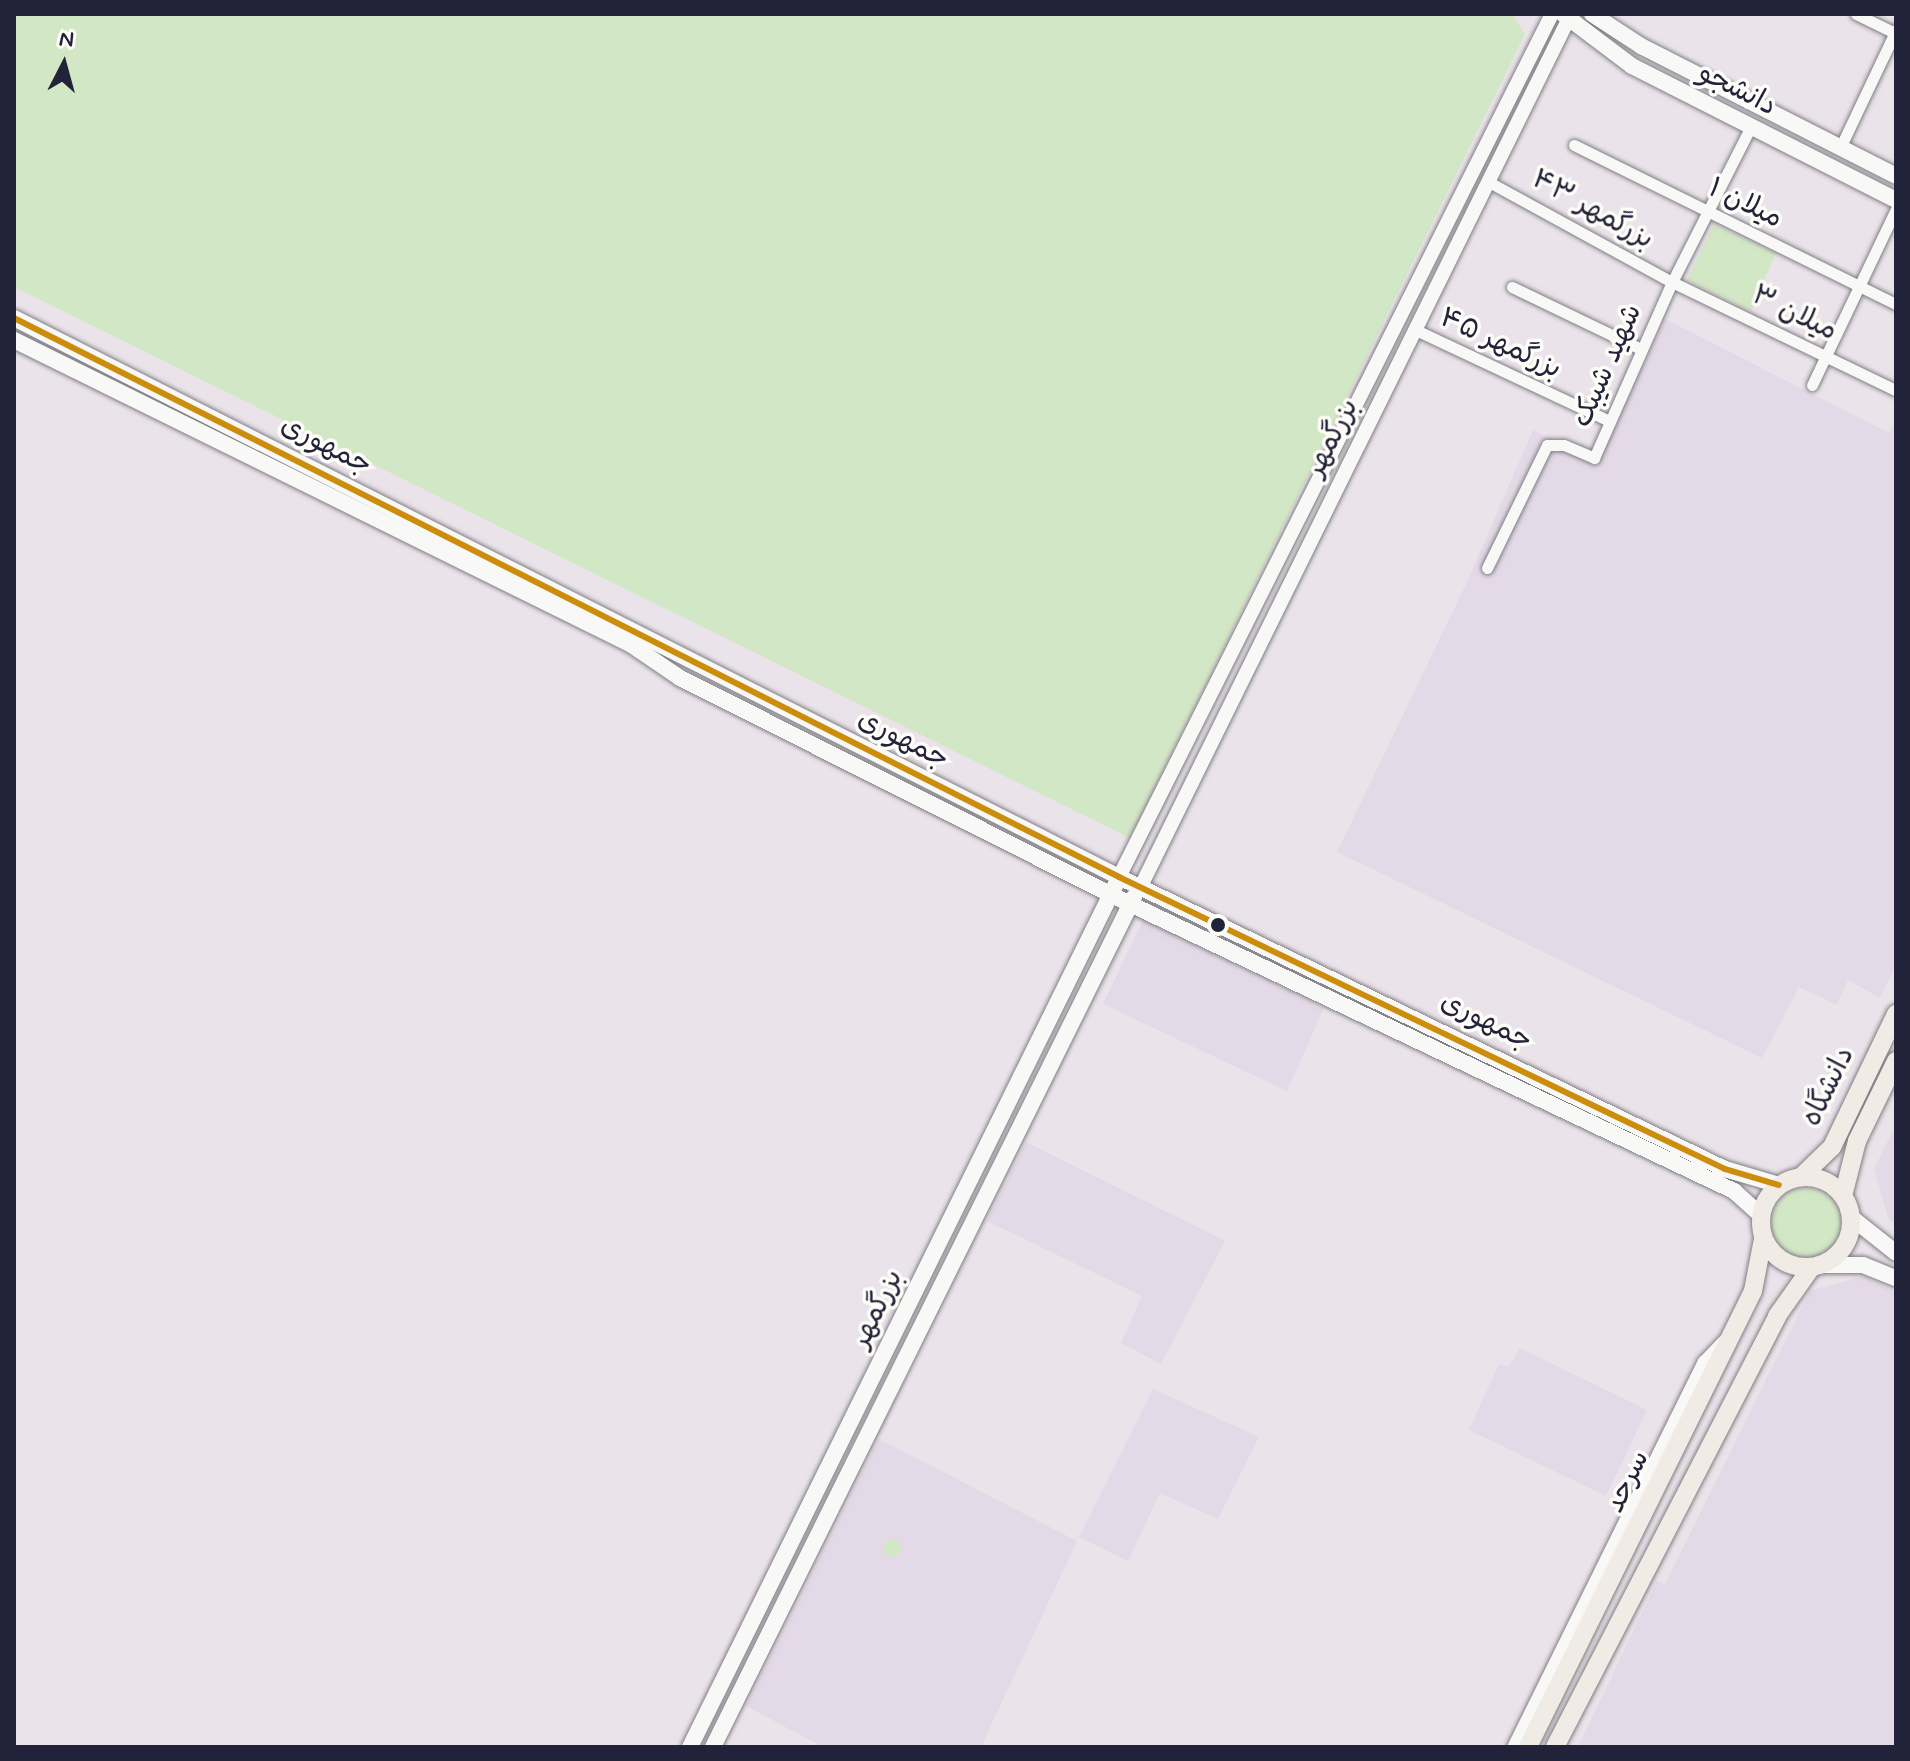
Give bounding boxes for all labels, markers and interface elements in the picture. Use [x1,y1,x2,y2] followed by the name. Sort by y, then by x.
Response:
[24,24,104,104] north arrow
[58,25,75,55] text: N
[1692,56,1782,124] street label: دانشجو
[1525,163,1659,257] street label: بزرگمهر ۴۳
[1703,172,1787,236] street label: میلان ۱
[1746,279,1842,349] street label: میلان ۳
[1566,299,1650,433] street label: شهید شیبک
[1434,301,1566,387] street label: بزرگمهر ۴۵
[1299,394,1367,482] street label: بزرگمهر
[275,409,377,483] street label: جمهوری
[852,703,954,777] street label: جمهوری
[1210,917,1226,933] unlabelled marker
[1435,985,1537,1059] street label: جمهوری
[1796,1042,1862,1132] street label: دانشگاه
[845,1265,911,1353] street label: بزرگمهر
[1599,1445,1657,1519] street label: سرحد

